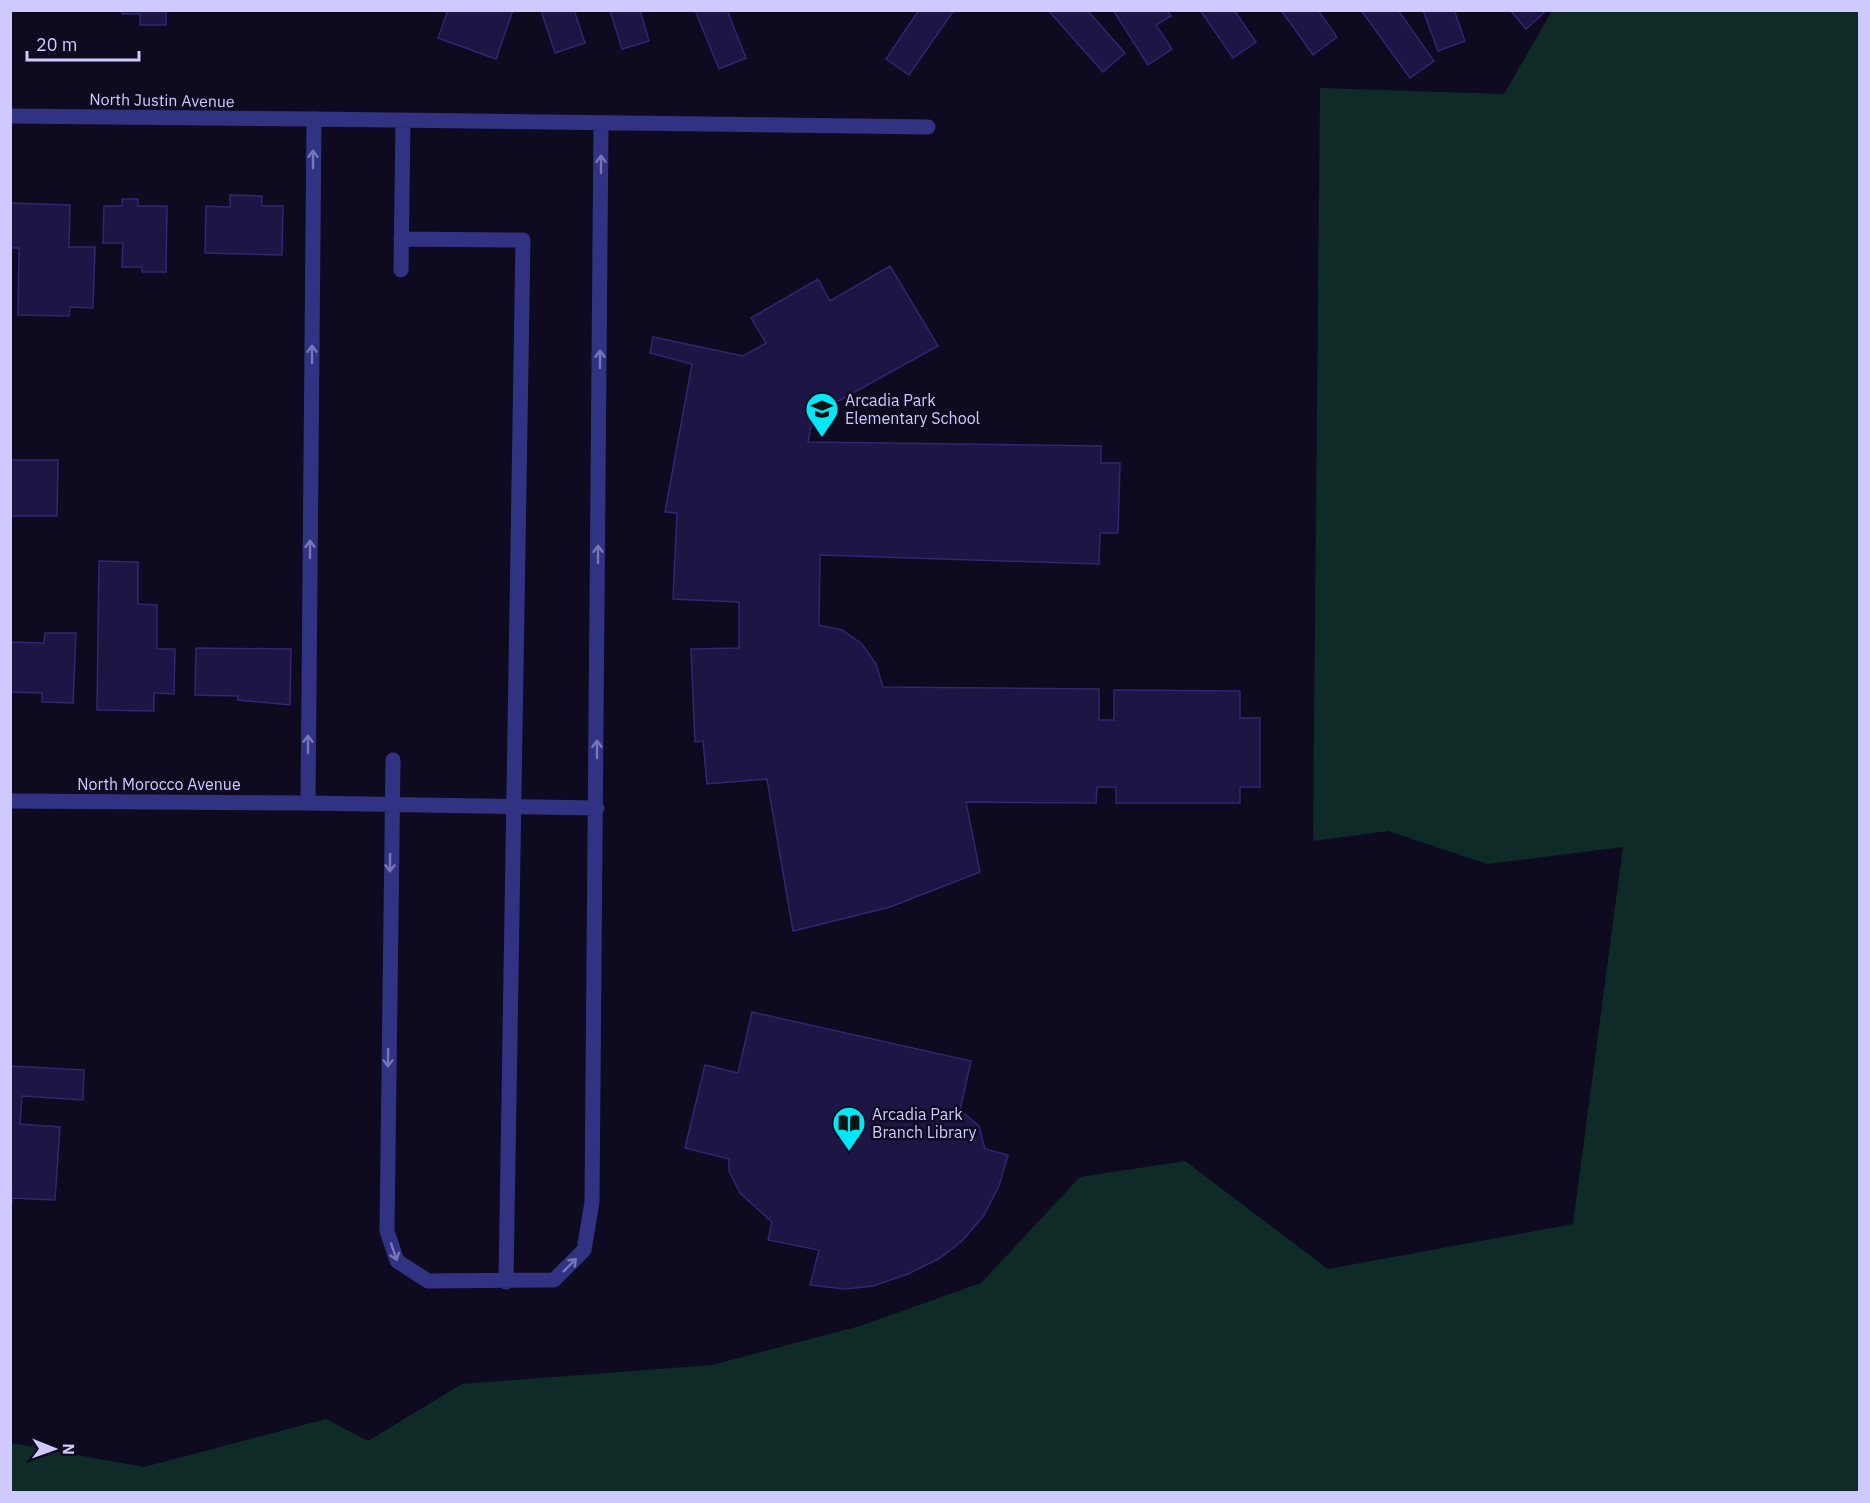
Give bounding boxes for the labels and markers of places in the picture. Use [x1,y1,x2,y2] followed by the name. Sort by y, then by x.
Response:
[845,390,980,428] place label: Arcadia Park Elementary School
[804,391,840,438] school or university icon: Arcadia Park Elementary School
[872,1104,976,1142] place label: Arcadia Park Branch Library
[831,1105,867,1152] library icon: Arcadia Park Branch Library

